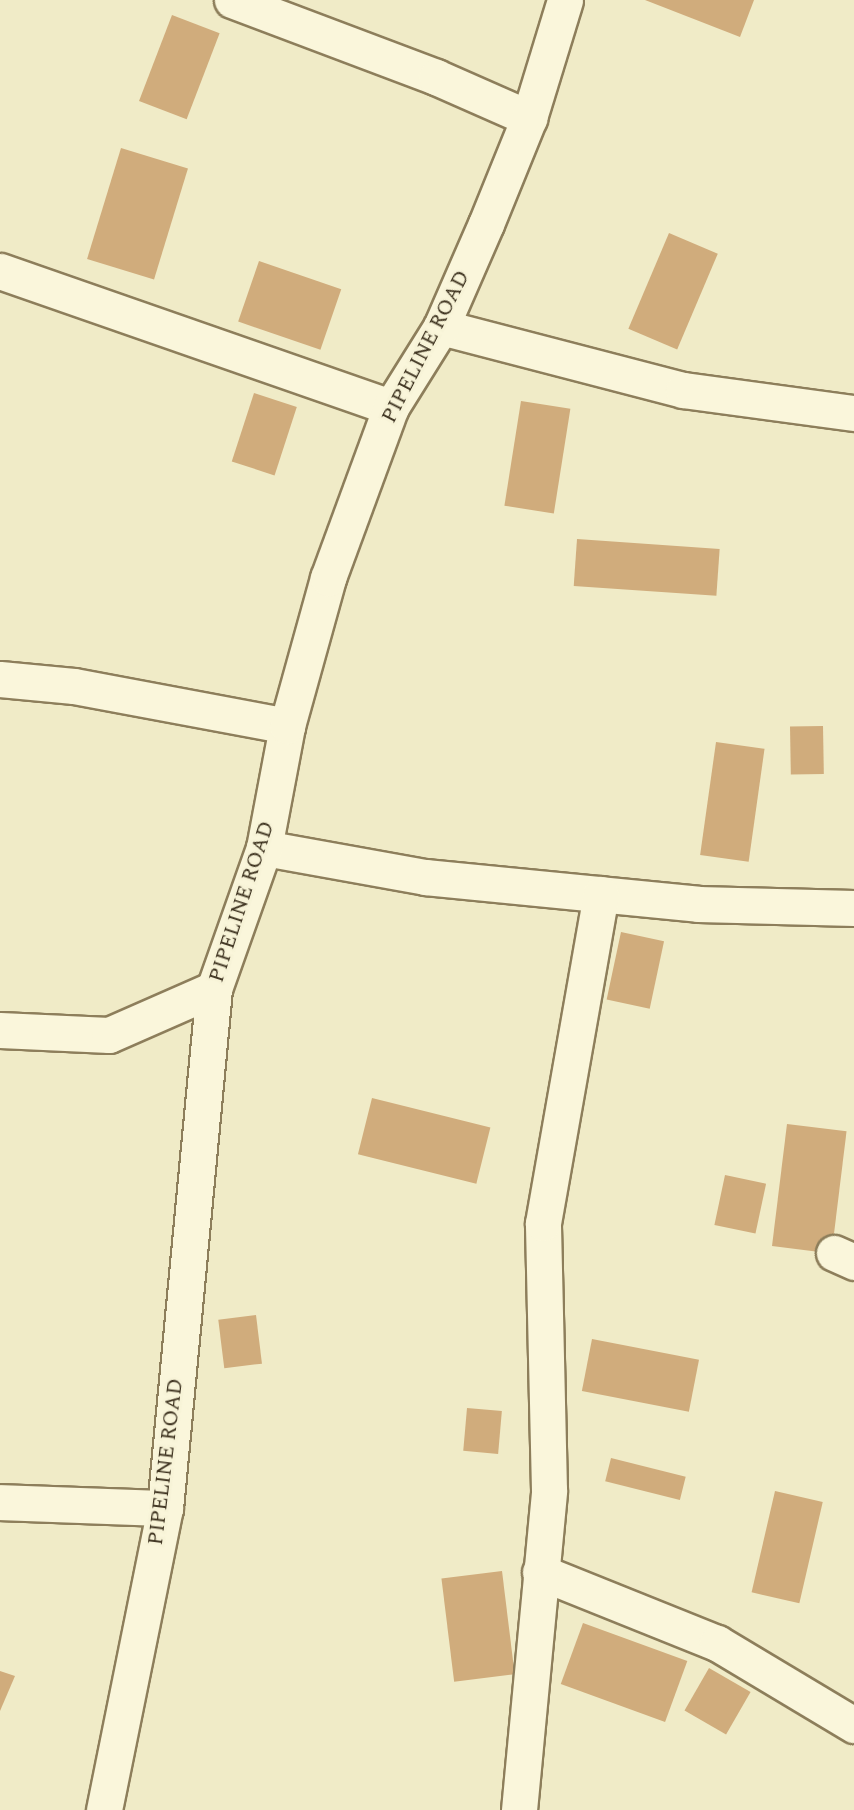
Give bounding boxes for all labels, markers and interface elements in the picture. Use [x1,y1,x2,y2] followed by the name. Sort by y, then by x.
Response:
[377,267,475,427] street label: PIPELINE ROAD
[204,818,280,986] street label: PIPELINE ROAD
[143,1377,189,1547] street label: PIPELINE ROAD

